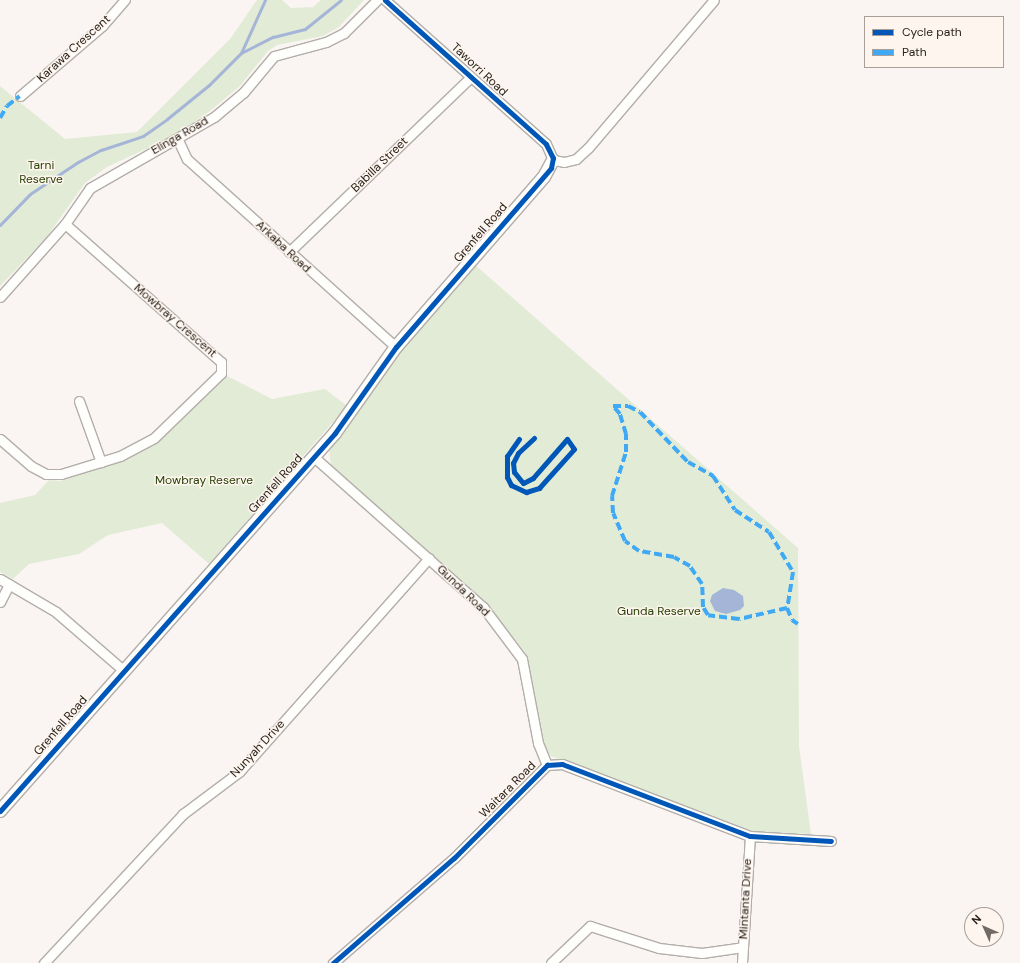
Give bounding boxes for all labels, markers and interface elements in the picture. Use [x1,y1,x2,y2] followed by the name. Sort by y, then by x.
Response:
[34,12,114,86] street label: Karawa Crescent
[864,16,1004,68] legend
[902,24,962,40] text: Cycle path
[448,40,510,100] street label: Taworri Road
[902,44,927,60] text: Path
[149,114,211,158] street label: Elinga Road
[349,134,411,196] street label: Babilla Street
[19,159,63,187] park label: Tarni Reserve
[451,200,511,266] street label: Grenfell Road
[252,218,314,276] street label: Arkaba Road
[131,281,219,361] street label: Mowbray Crescent
[246,452,306,516] street label: Grenfell Road
[155,474,253,488] park label: Mowbray Reserve
[434,562,492,620] street label: Gunda Road
[617,605,701,619] park label: Gunda Reserve
[31,693,91,759] street label: Grenfell Road
[228,717,288,781] street label: Nunyah Drive
[477,759,539,821] street label: Waitara Road
[737,858,755,940] street label: Mintanta Drive
[964,907,1004,947] north arrow
[968,911,984,927] text: N

